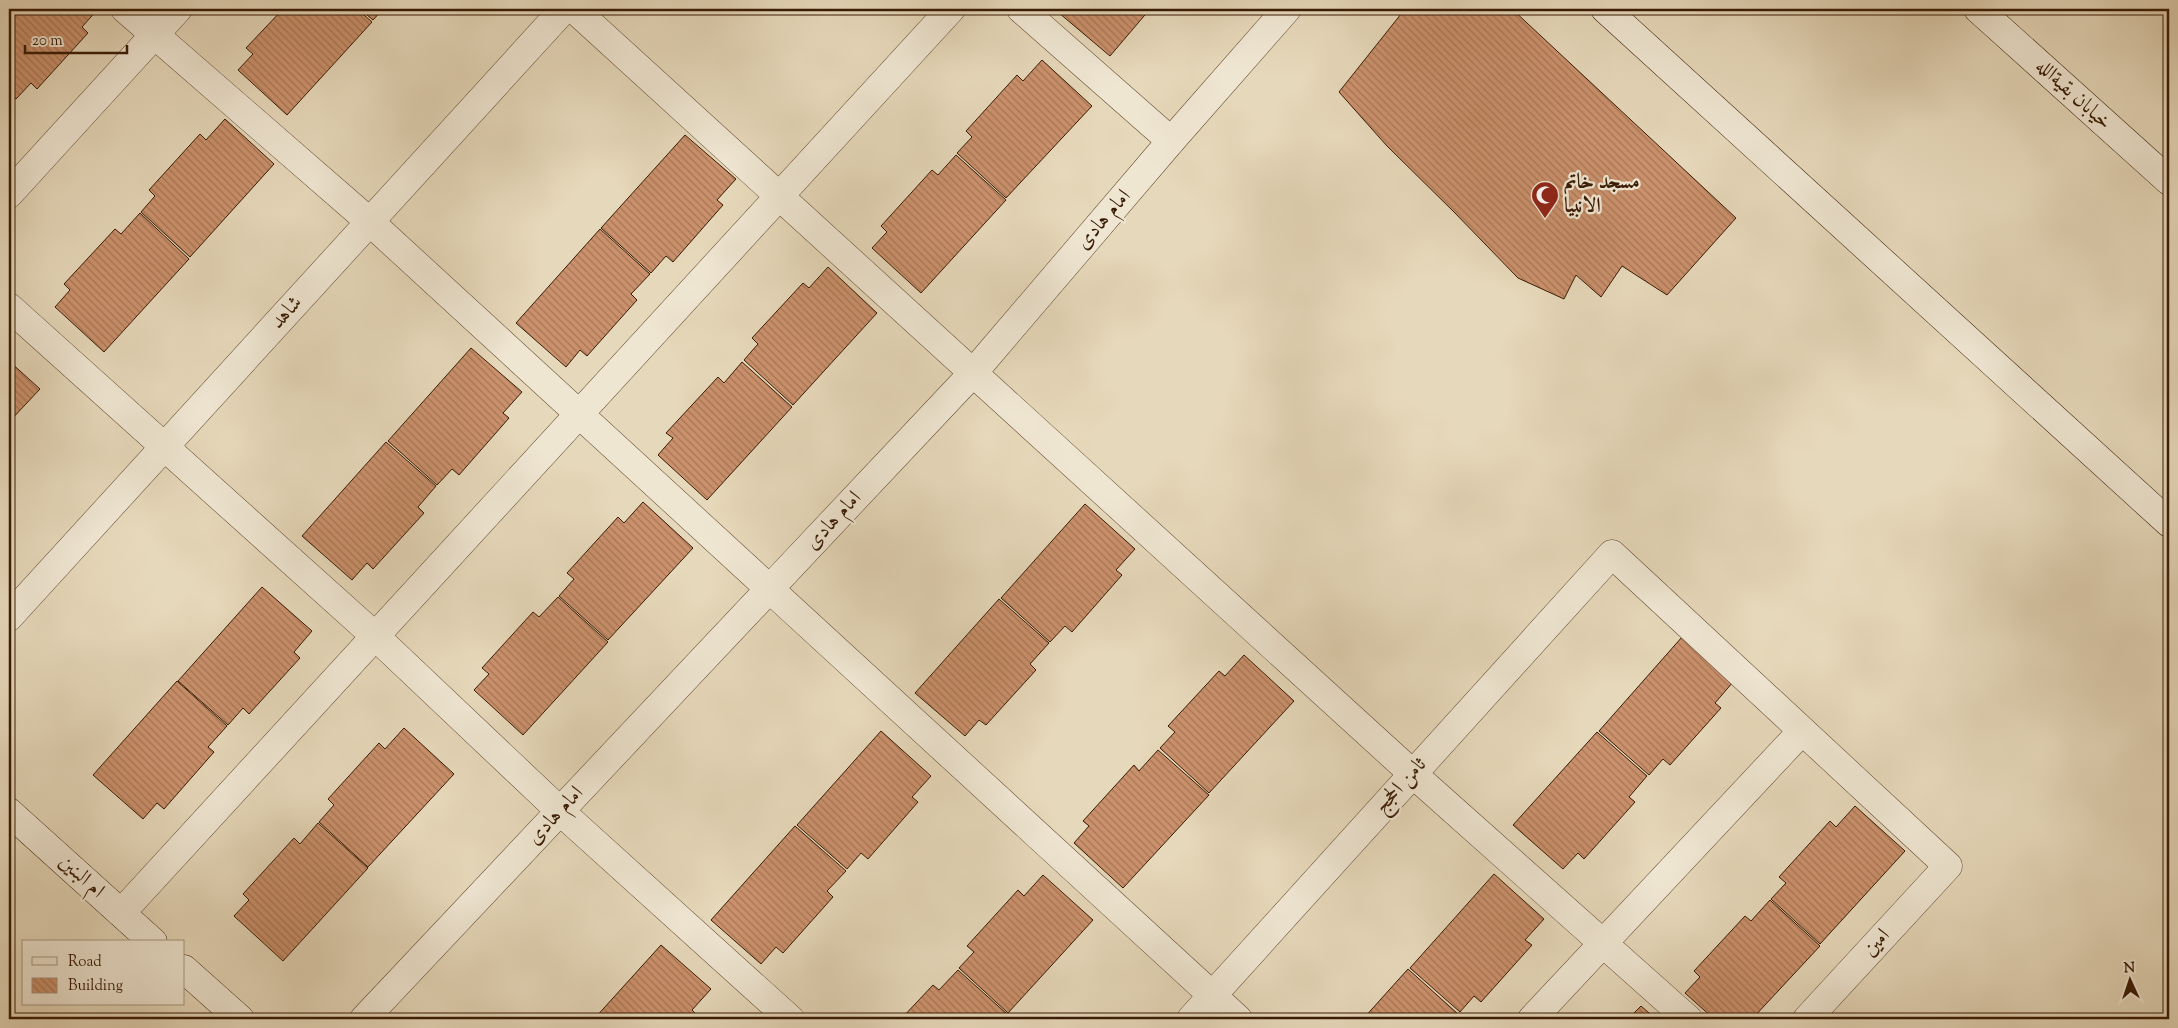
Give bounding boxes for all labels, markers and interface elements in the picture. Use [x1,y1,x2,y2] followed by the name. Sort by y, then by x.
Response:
[25,22,128,54] scale bar
[32,31,63,52] text: 20 m
[2028,52,2118,138] street label: خیابان بقیةالله
[1564,168,1640,222] place label: مسجد خاتم الانبیا
[1530,180,1560,219] mosque icon: مسجد خاتم الانبیا
[1069,183,1139,257] street label: امام هادی
[264,290,310,336] street label: شاهد
[799,485,870,558] street label: امام هادی
[1368,751,1437,822] street label: ثامن الحجج
[521,780,592,853] street label: امام هادی
[51,848,111,907] street label: ام البنین
[1856,922,1898,964] street label: امین
[22,940,185,1006] legend
[68,952,102,973] text: Road
[2106,956,2156,1006] north arrow
[2123,959,2136,979] text: N
[68,976,123,997] text: Building

